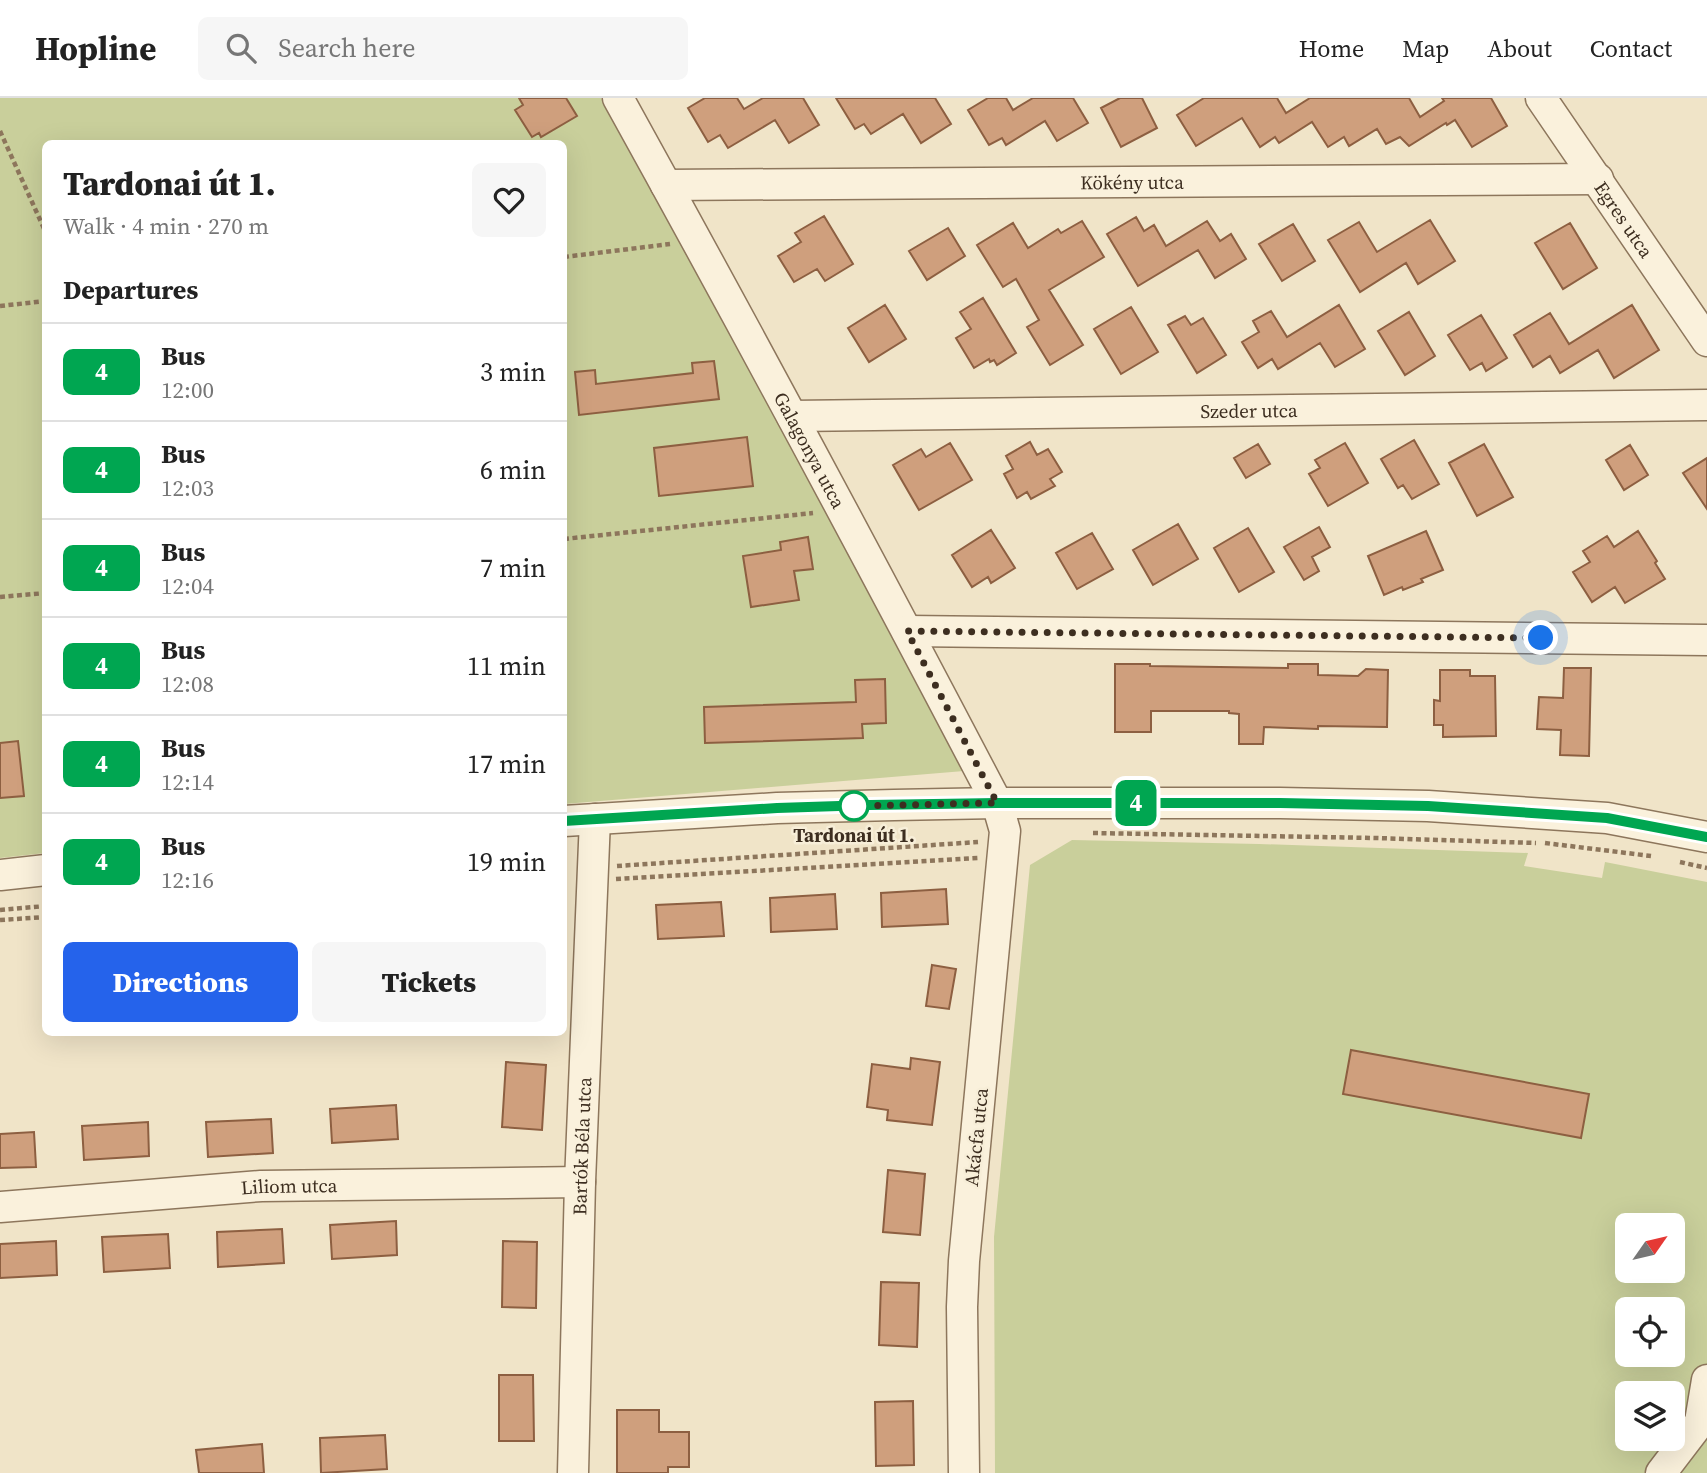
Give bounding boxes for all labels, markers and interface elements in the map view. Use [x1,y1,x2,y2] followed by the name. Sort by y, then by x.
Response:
[198,17,688,80] search box
[35,26,156,71] text: Hopline
[222,29,260,67] icon: search
[278,30,415,66] text: Search here
[1299,32,1364,65] text: Home
[1402,32,1449,65] text: Map
[1487,32,1552,65] text: About
[1590,32,1672,65] text: Contact
[63,161,276,206] text: Tardonai út 1.
[472,163,546,237] button: heart
[1080,169,1184,195] street label: Kökény utca
[1588,176,1660,263] street label: Egres utca
[63,210,269,242] text: Walk · 4 min · 270 m
[63,272,198,308] text: Departures
[161,338,205,374] text: Bus
[480,354,546,390] text: 3 min
[95,355,108,388] text: 4
[161,374,214,406] text: 12:00
[768,387,852,513] street label: Galagonya utca
[1200,397,1298,424] street label: Szeder utca
[161,436,205,472] text: Bus
[480,452,546,488] text: 6 min
[95,453,108,486] text: 4
[161,472,214,504] text: 12:03
[161,534,205,570] text: Bus
[480,550,546,586] text: 7 min
[95,551,108,584] text: 4
[161,570,214,602] text: 12:04
[1523,620,1558,655] your location
[161,632,205,668] text: Bus
[467,648,546,684] text: 11 min
[95,649,108,682] text: 4
[161,668,214,700] text: 12:08
[161,730,205,766] text: Bus
[467,746,546,782] text: 17 min
[95,747,108,780] text: 4
[161,766,214,798] text: 12:14
[1113,780,1159,826] line badge: 4
[1129,786,1143,819] text: 4
[839,791,869,821] marker: Tardonai út 1.
[793,822,915,848] place label: Tardonai út 1.
[161,828,205,864] text: Bus
[467,844,546,880] text: 19 min
[95,845,108,878] text: 4
[161,864,214,896] text: 12:16
[63,942,298,1022] button: Directions
[312,942,546,1022] button: Tickets
[566,1076,597,1216] street label: Bartók Béla utca
[958,1086,994,1188] street label: Akácfa utca
[240,1172,338,1201] street label: Liliom utca
[1615,1213,1685,1283] north arrow
[1615,1213,1685,1451] map controls
[1615,1297,1685,1367] button: locate
[1615,1381,1685,1451] button: layers

